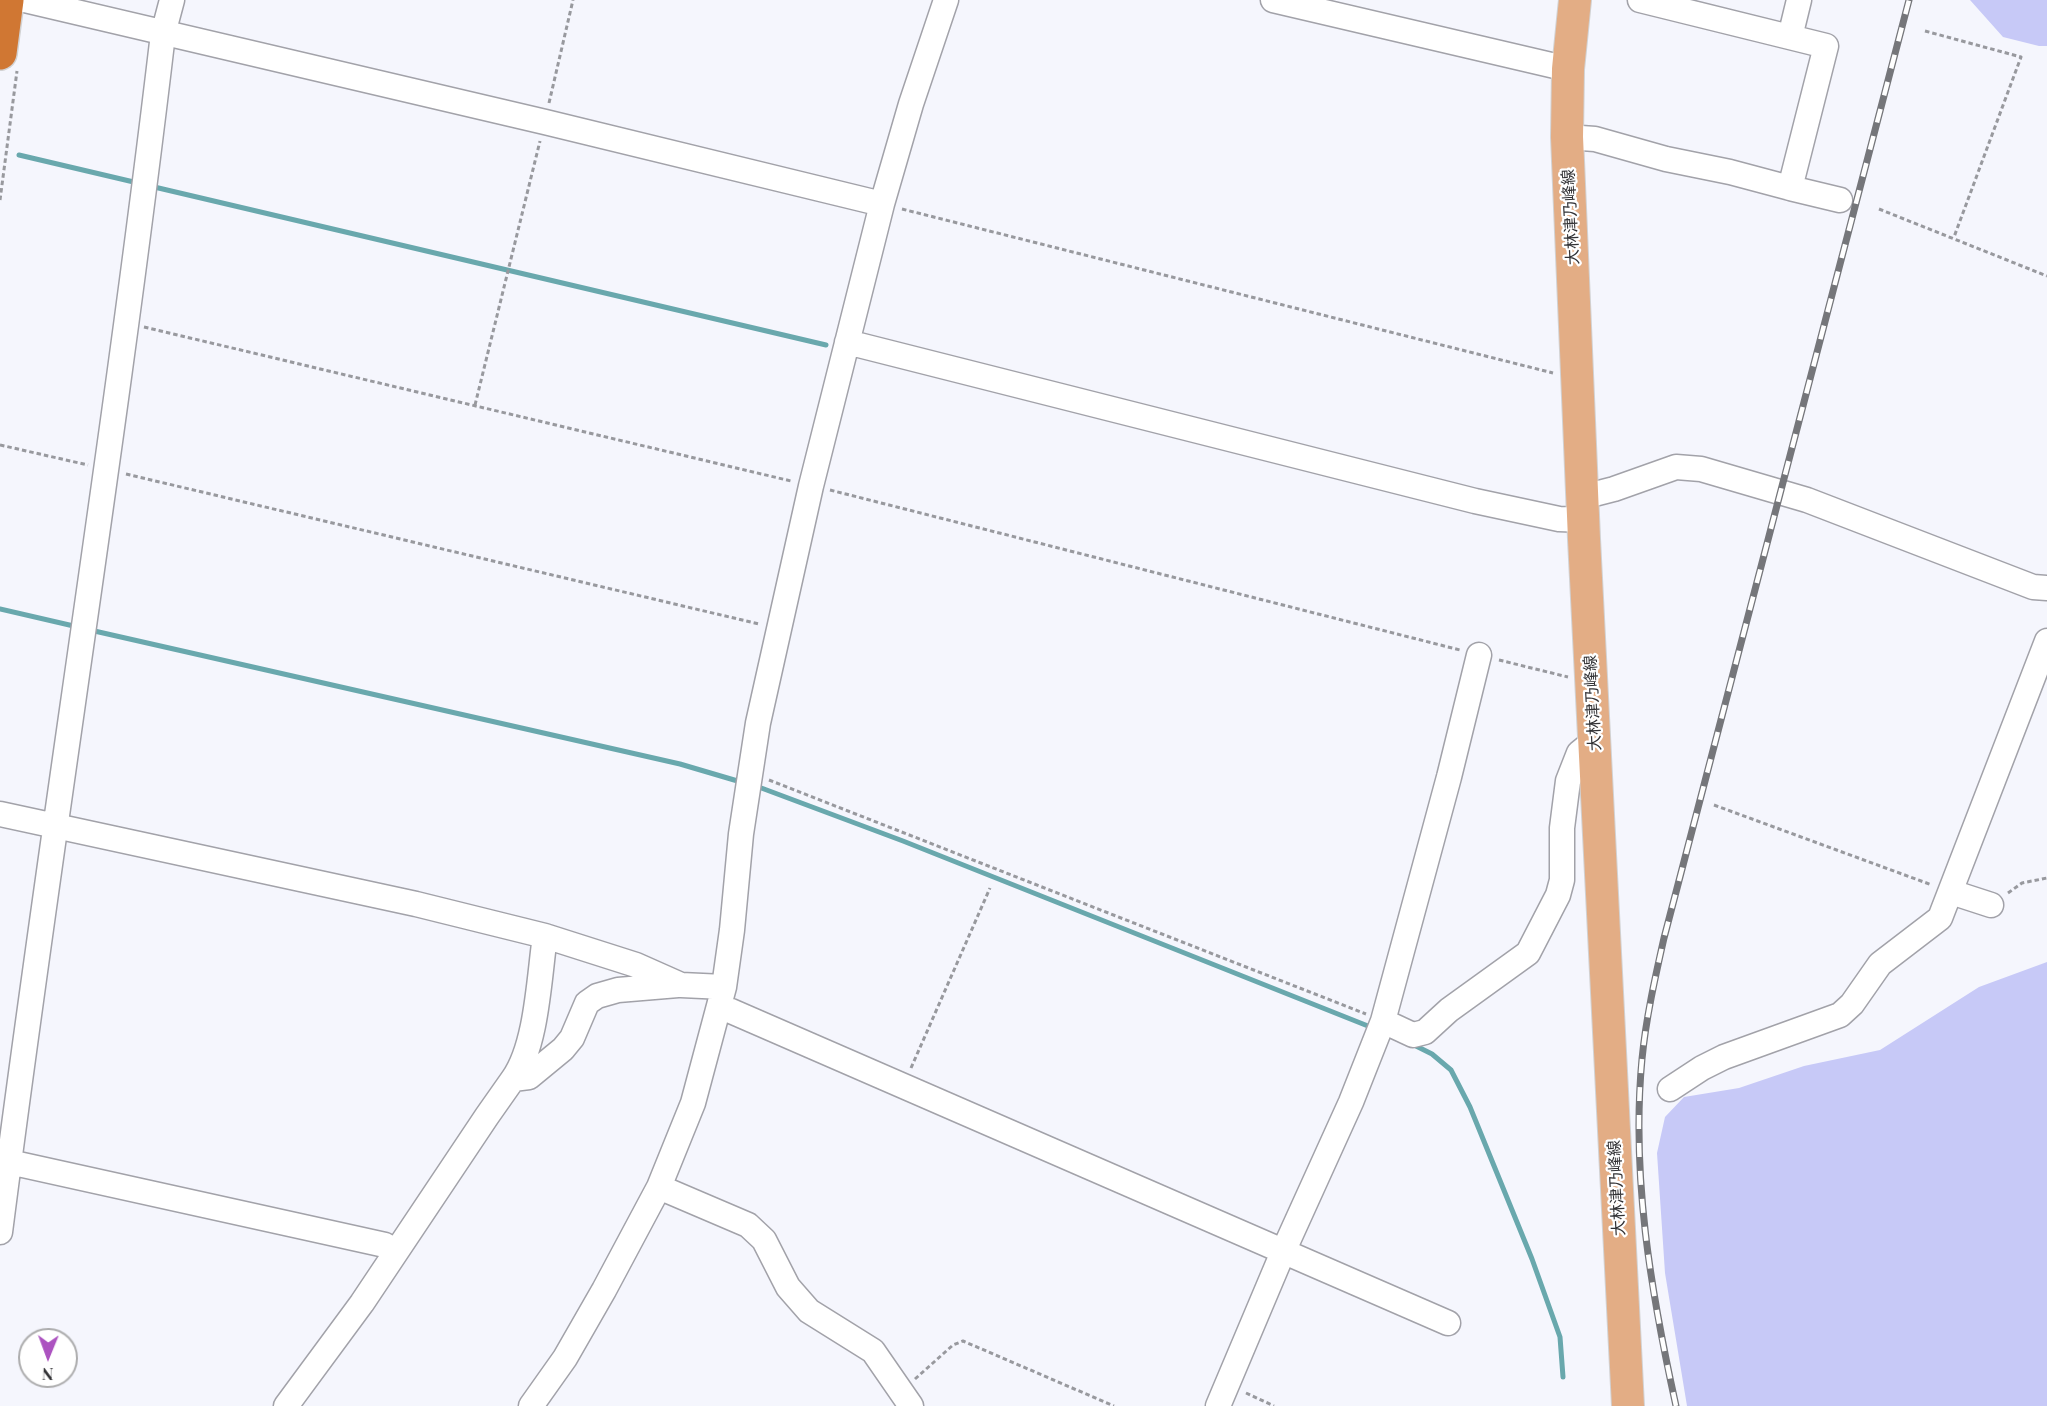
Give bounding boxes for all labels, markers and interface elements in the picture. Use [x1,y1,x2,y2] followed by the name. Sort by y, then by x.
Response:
[1559,169,1583,265] street label: 大林津乃峰線
[1581,655,1605,751] street label: 大林津乃峰線
[1605,1140,1629,1236] street label: 大林津乃峰線
[18,1328,78,1388] north arrow
[42,1364,54,1385] text: N

